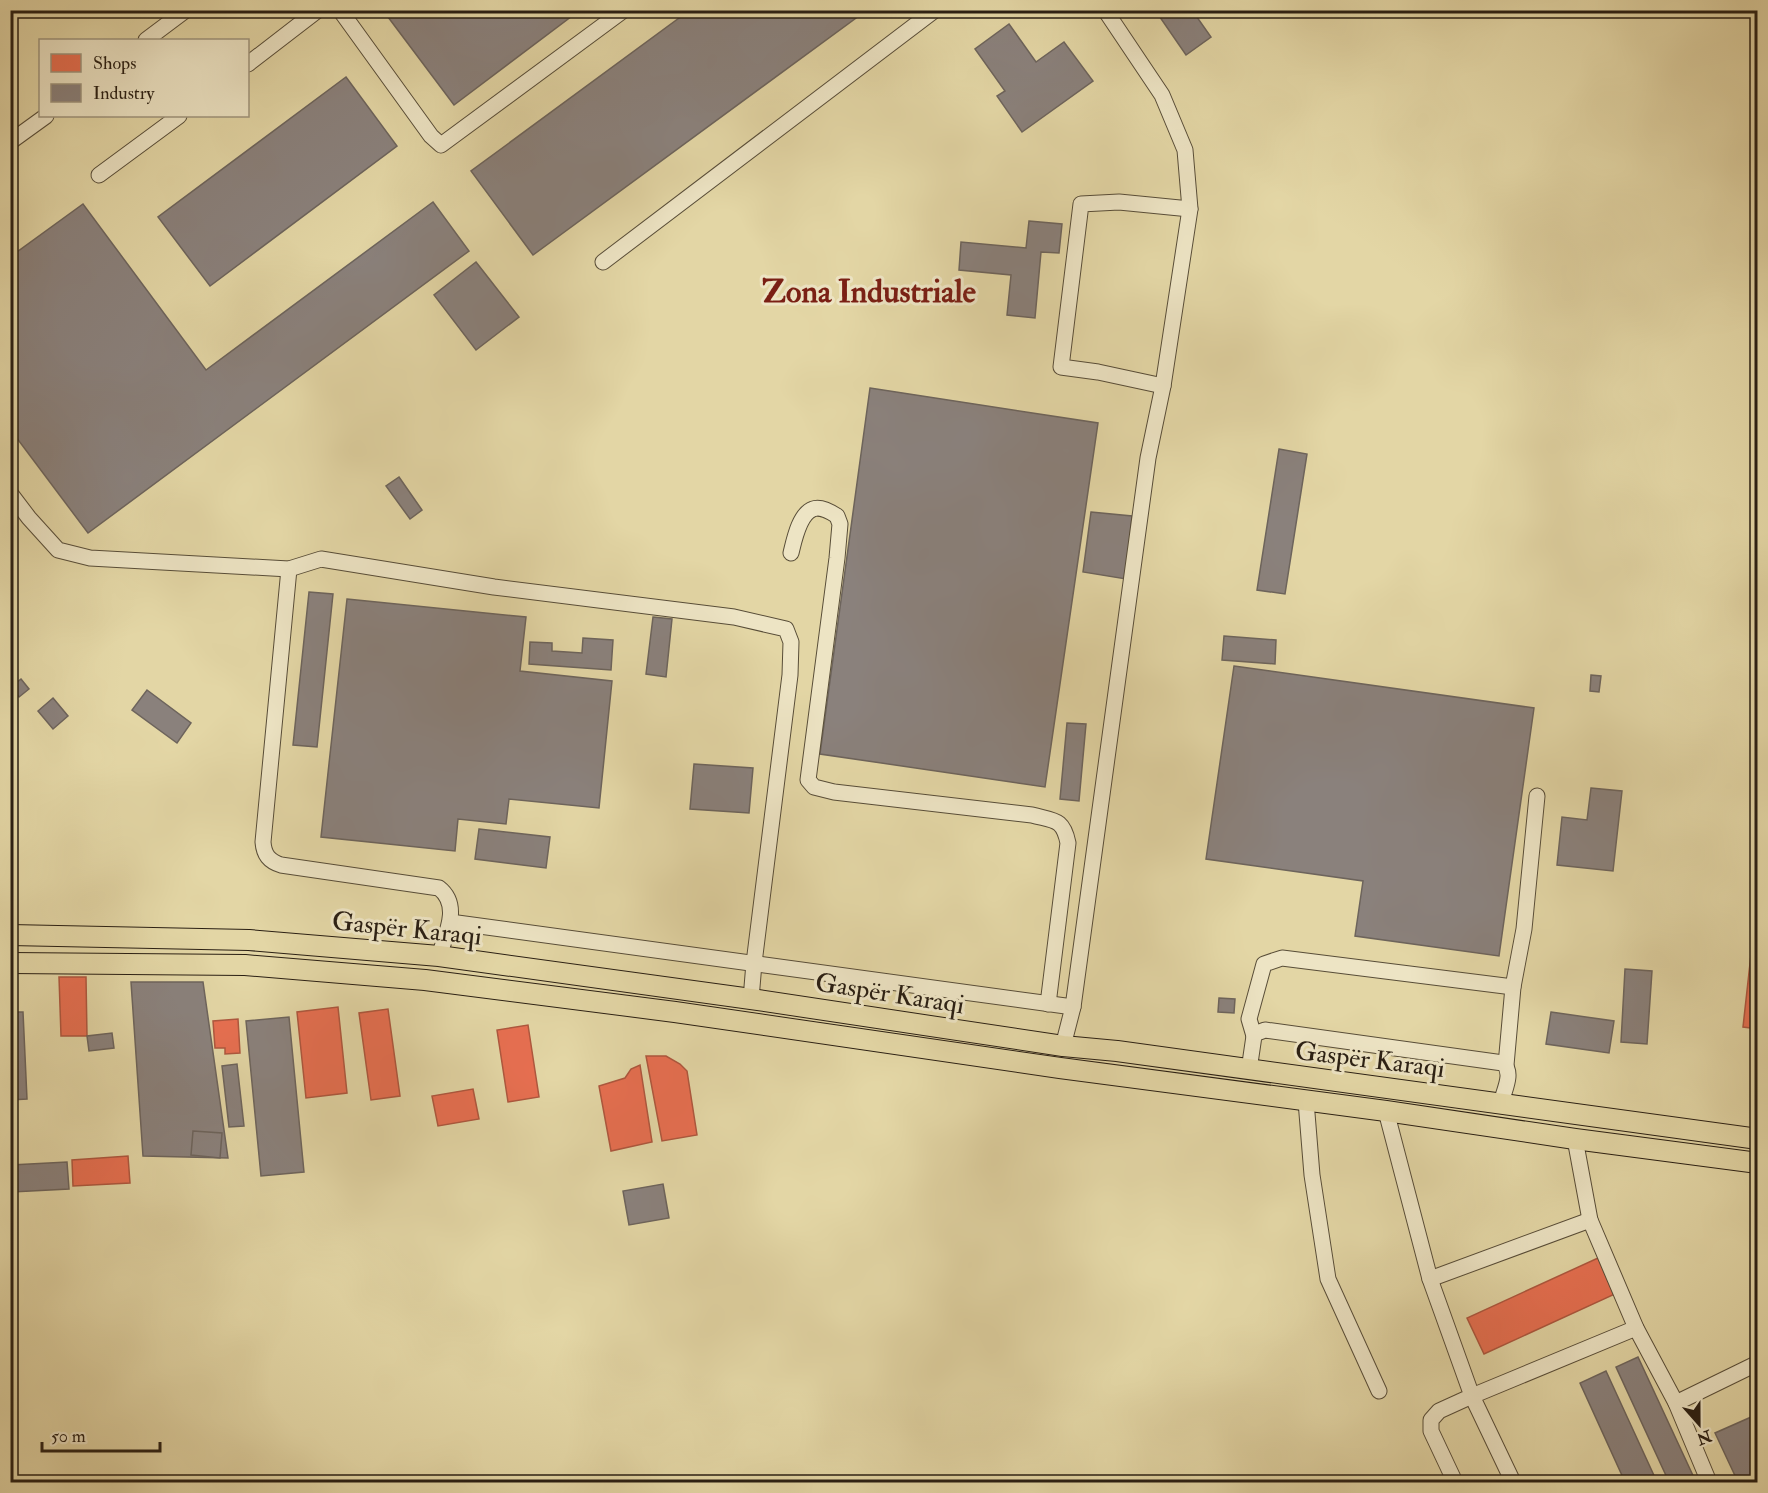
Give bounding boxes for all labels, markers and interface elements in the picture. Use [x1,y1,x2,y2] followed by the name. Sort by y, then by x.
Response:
[39,39,249,117] legend
[93,52,136,75] text: Shops
[93,82,155,105] text: Industry
[762,272,977,312] district label: Zona Industriale
[330,905,483,954] street label: Gaspër Karaqi
[813,966,967,1023] street label: Gaspër Karaqi
[1293,1035,1447,1086] street label: Gaspër Karaqi
[1669,1394,1729,1454] north arrow
[42,1415,160,1453] scale bar
[51,1425,86,1448] text: 50 m
[1693,1425,1715,1449] text: N

